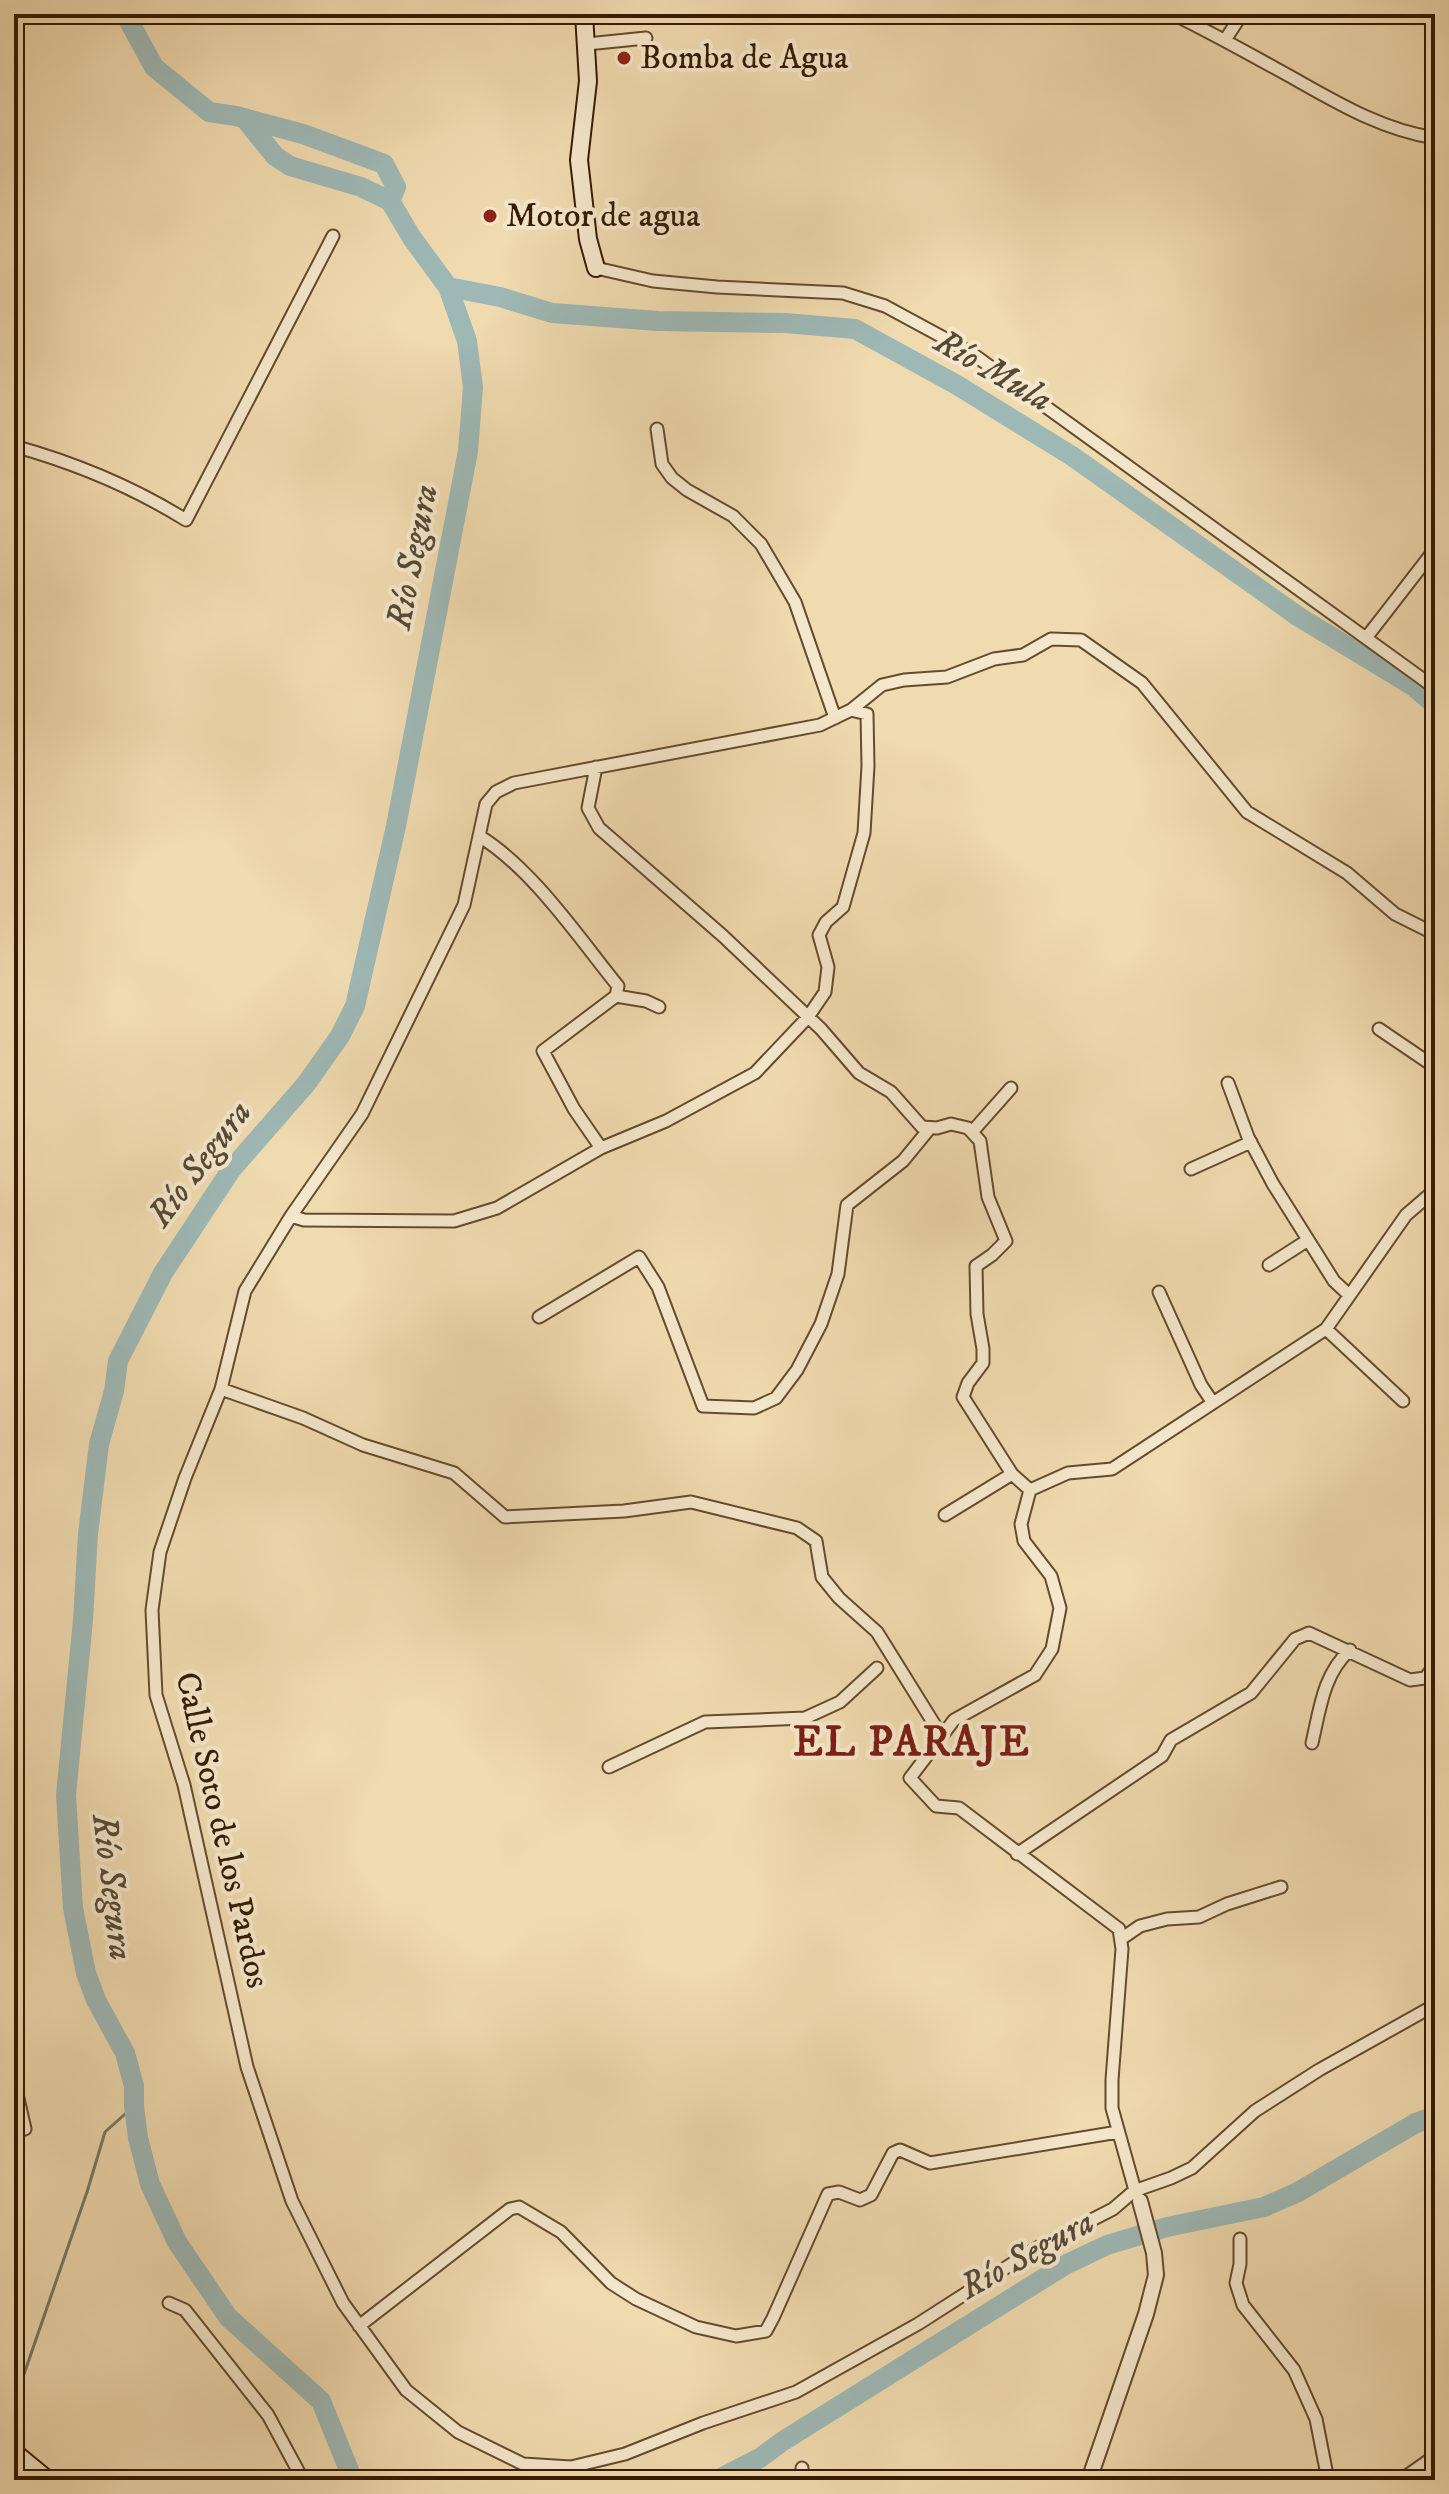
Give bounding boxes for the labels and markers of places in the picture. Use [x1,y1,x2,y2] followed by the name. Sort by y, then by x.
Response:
[640,37,849,79] place label: Bomba de Agua
[615,49,633,67] marker: Bomba de Agua
[506,195,701,237] place label: Motor de agua
[481,207,499,225] marker: Motor de agua

